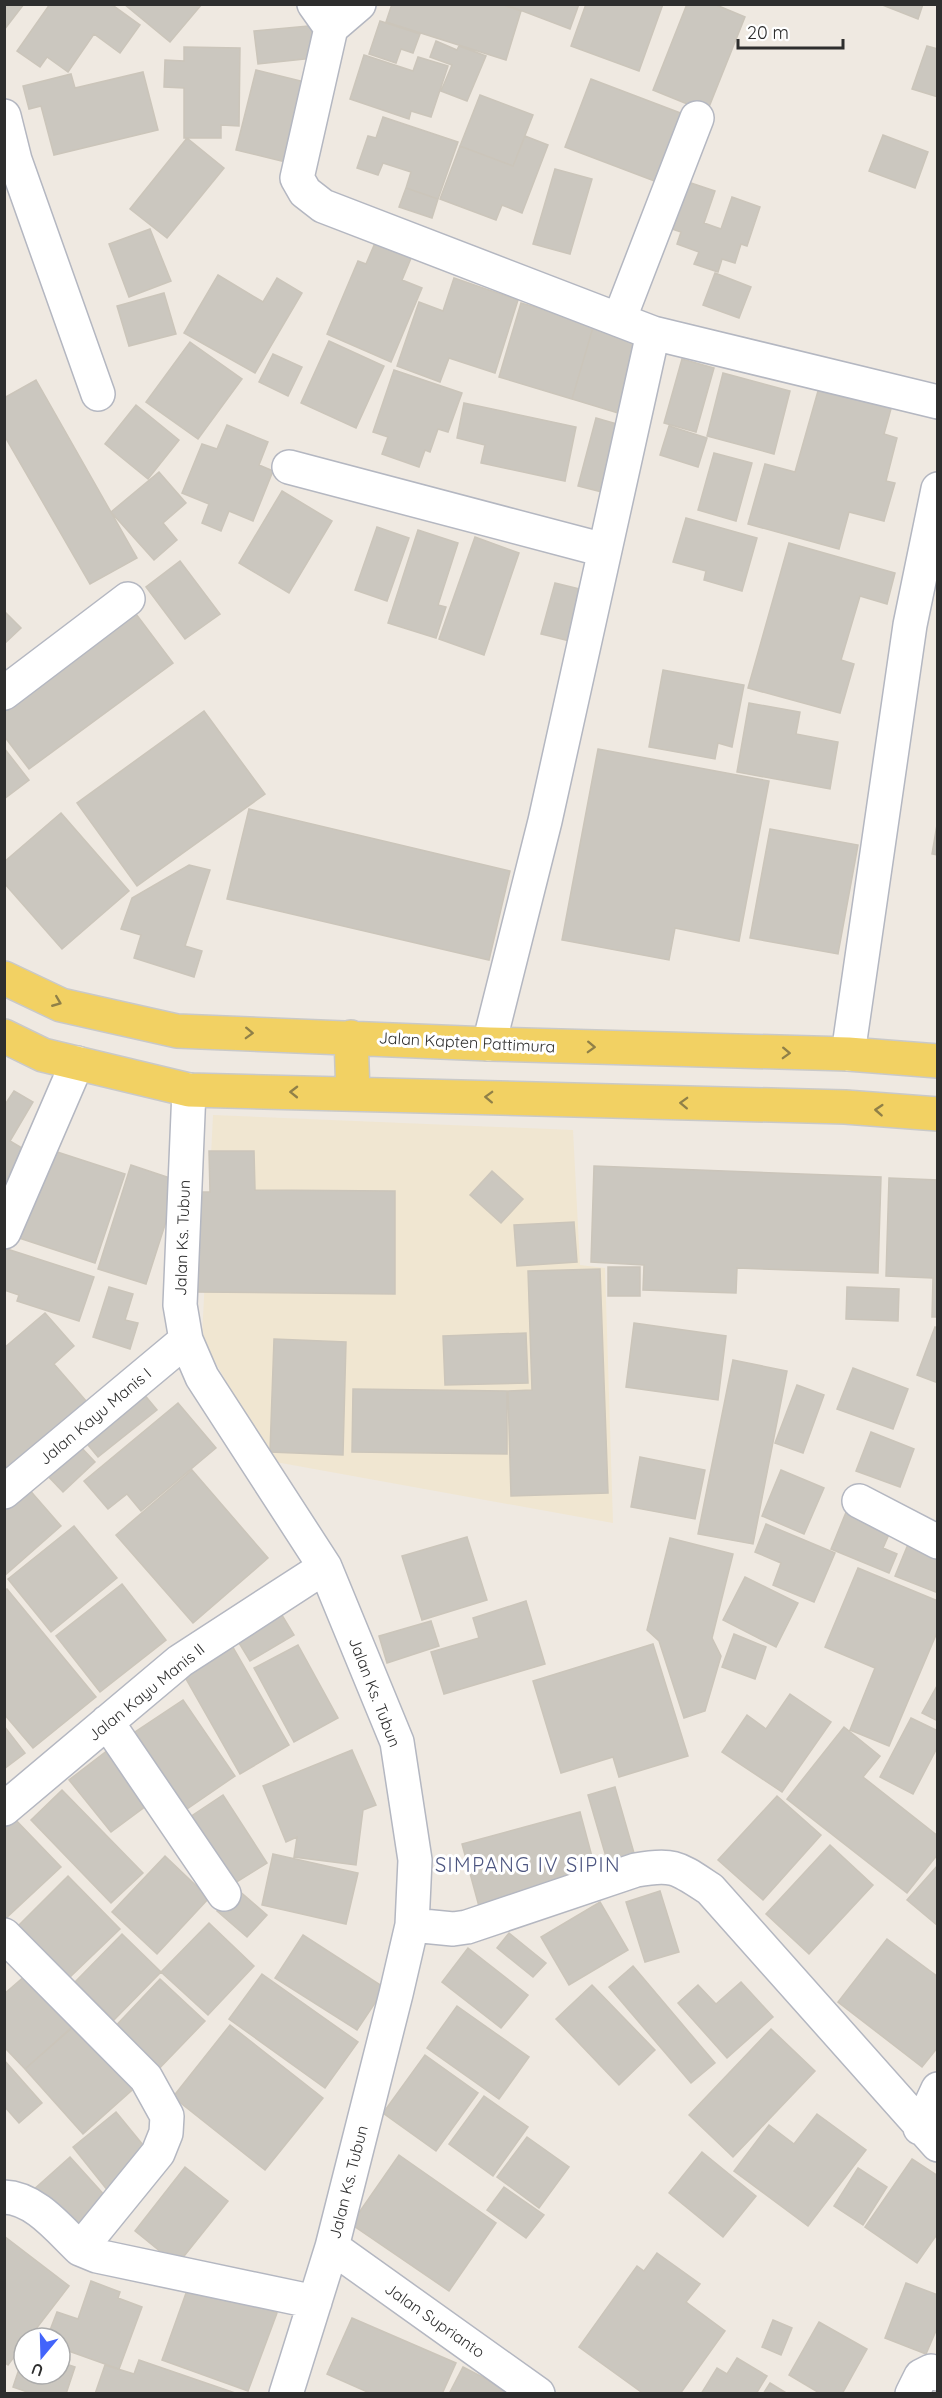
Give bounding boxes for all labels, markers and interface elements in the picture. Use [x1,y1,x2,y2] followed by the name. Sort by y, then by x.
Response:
[738,12,843,50] scale bar
[747,21,789,44] text: 20 m
[52,995,62,1008] one-way arrow
[244,1027,253,1039] one-way arrow
[378,1027,556,1057] street label: Jalan Kapten Pattimura
[586,1041,595,1053] one-way arrow
[781,1046,790,1059] one-way arrow
[290,1086,299,1099] one-way arrow
[485,1091,494,1104] one-way arrow
[680,1096,689,1109] one-way arrow
[875,1103,884,1116] one-way arrow
[170,1180,194,1296] street label: Jalan Ks. Tubun
[35,1363,155,1469] street label: Jalan Kayu Manis I
[345,1634,405,1750] street label: Jalan Ks. Tubun
[84,1639,208,1745] street label: Jalan Kayu Manis II
[435,1852,621,1877] district label: SIMPANG IV SIPIN
[324,2123,372,2241] street label: Jalan Ks. Tubun
[381,2278,489,2362] street label: Jalan Suprianto
[12,2326,72,2386] north arrow
[29,2359,46,2381] text: U

